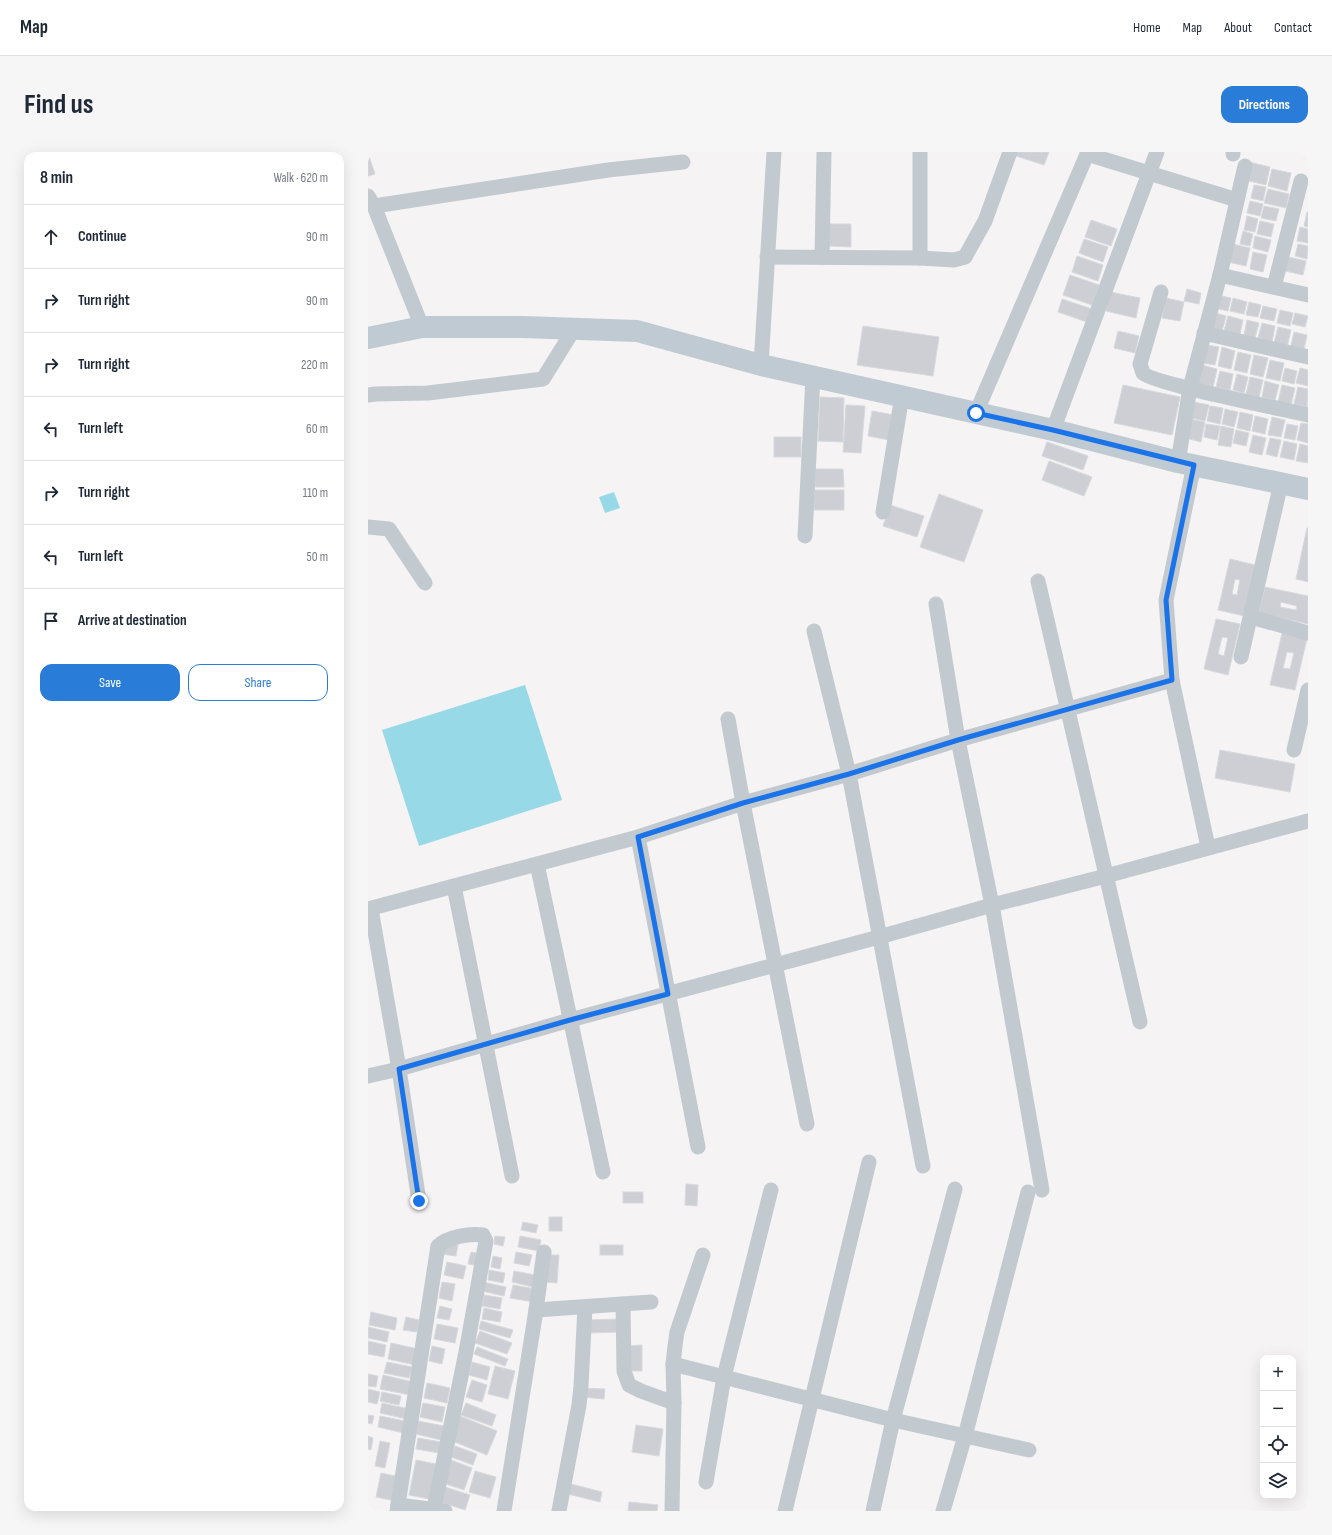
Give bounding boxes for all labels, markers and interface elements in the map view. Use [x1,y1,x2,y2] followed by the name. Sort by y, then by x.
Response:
[20,16,48,39] text: Map
[1133,19,1161,36] text: Home
[1183,19,1202,36] text: Map
[1224,19,1252,36] text: About
[1274,19,1312,36] text: Contact
[1221,86,1308,123] button: Directions
[24,88,93,121] text: Find us
[40,168,73,188] text: 8 min
[273,170,328,186] text: Walk · 620 m
[40,226,62,248] icon: ahead
[78,227,127,246] text: Continue
[306,229,328,245] text: 90 m
[40,290,62,312] icon: right
[78,291,130,310] text: Turn right
[306,293,328,309] text: 90 m
[40,354,62,376] icon: right
[78,355,130,374] text: Turn right
[301,357,328,373] text: 220 m
[967,404,985,422] route start
[40,418,62,440] icon: left
[78,419,123,438] text: Turn left
[306,421,328,437] text: 60 m
[40,482,62,504] icon: right
[78,483,130,502] text: Turn right
[303,485,328,501] text: 110 m
[40,546,62,568] icon: left
[78,547,123,566] text: Turn left
[307,549,328,565] text: 50 m
[40,610,62,632] icon: arrive
[78,611,187,630] text: Arrive at destination
[40,664,180,701] button: Save
[188,664,328,701] button: Share
[410,1192,428,1210] route end
[1260,1355,1296,1499] map controls
[1260,1355,1296,1391] button: +
[1260,1391,1296,1427] button: −
[1260,1427,1296,1463] button: locate
[1260,1463,1296,1499] button: layers

